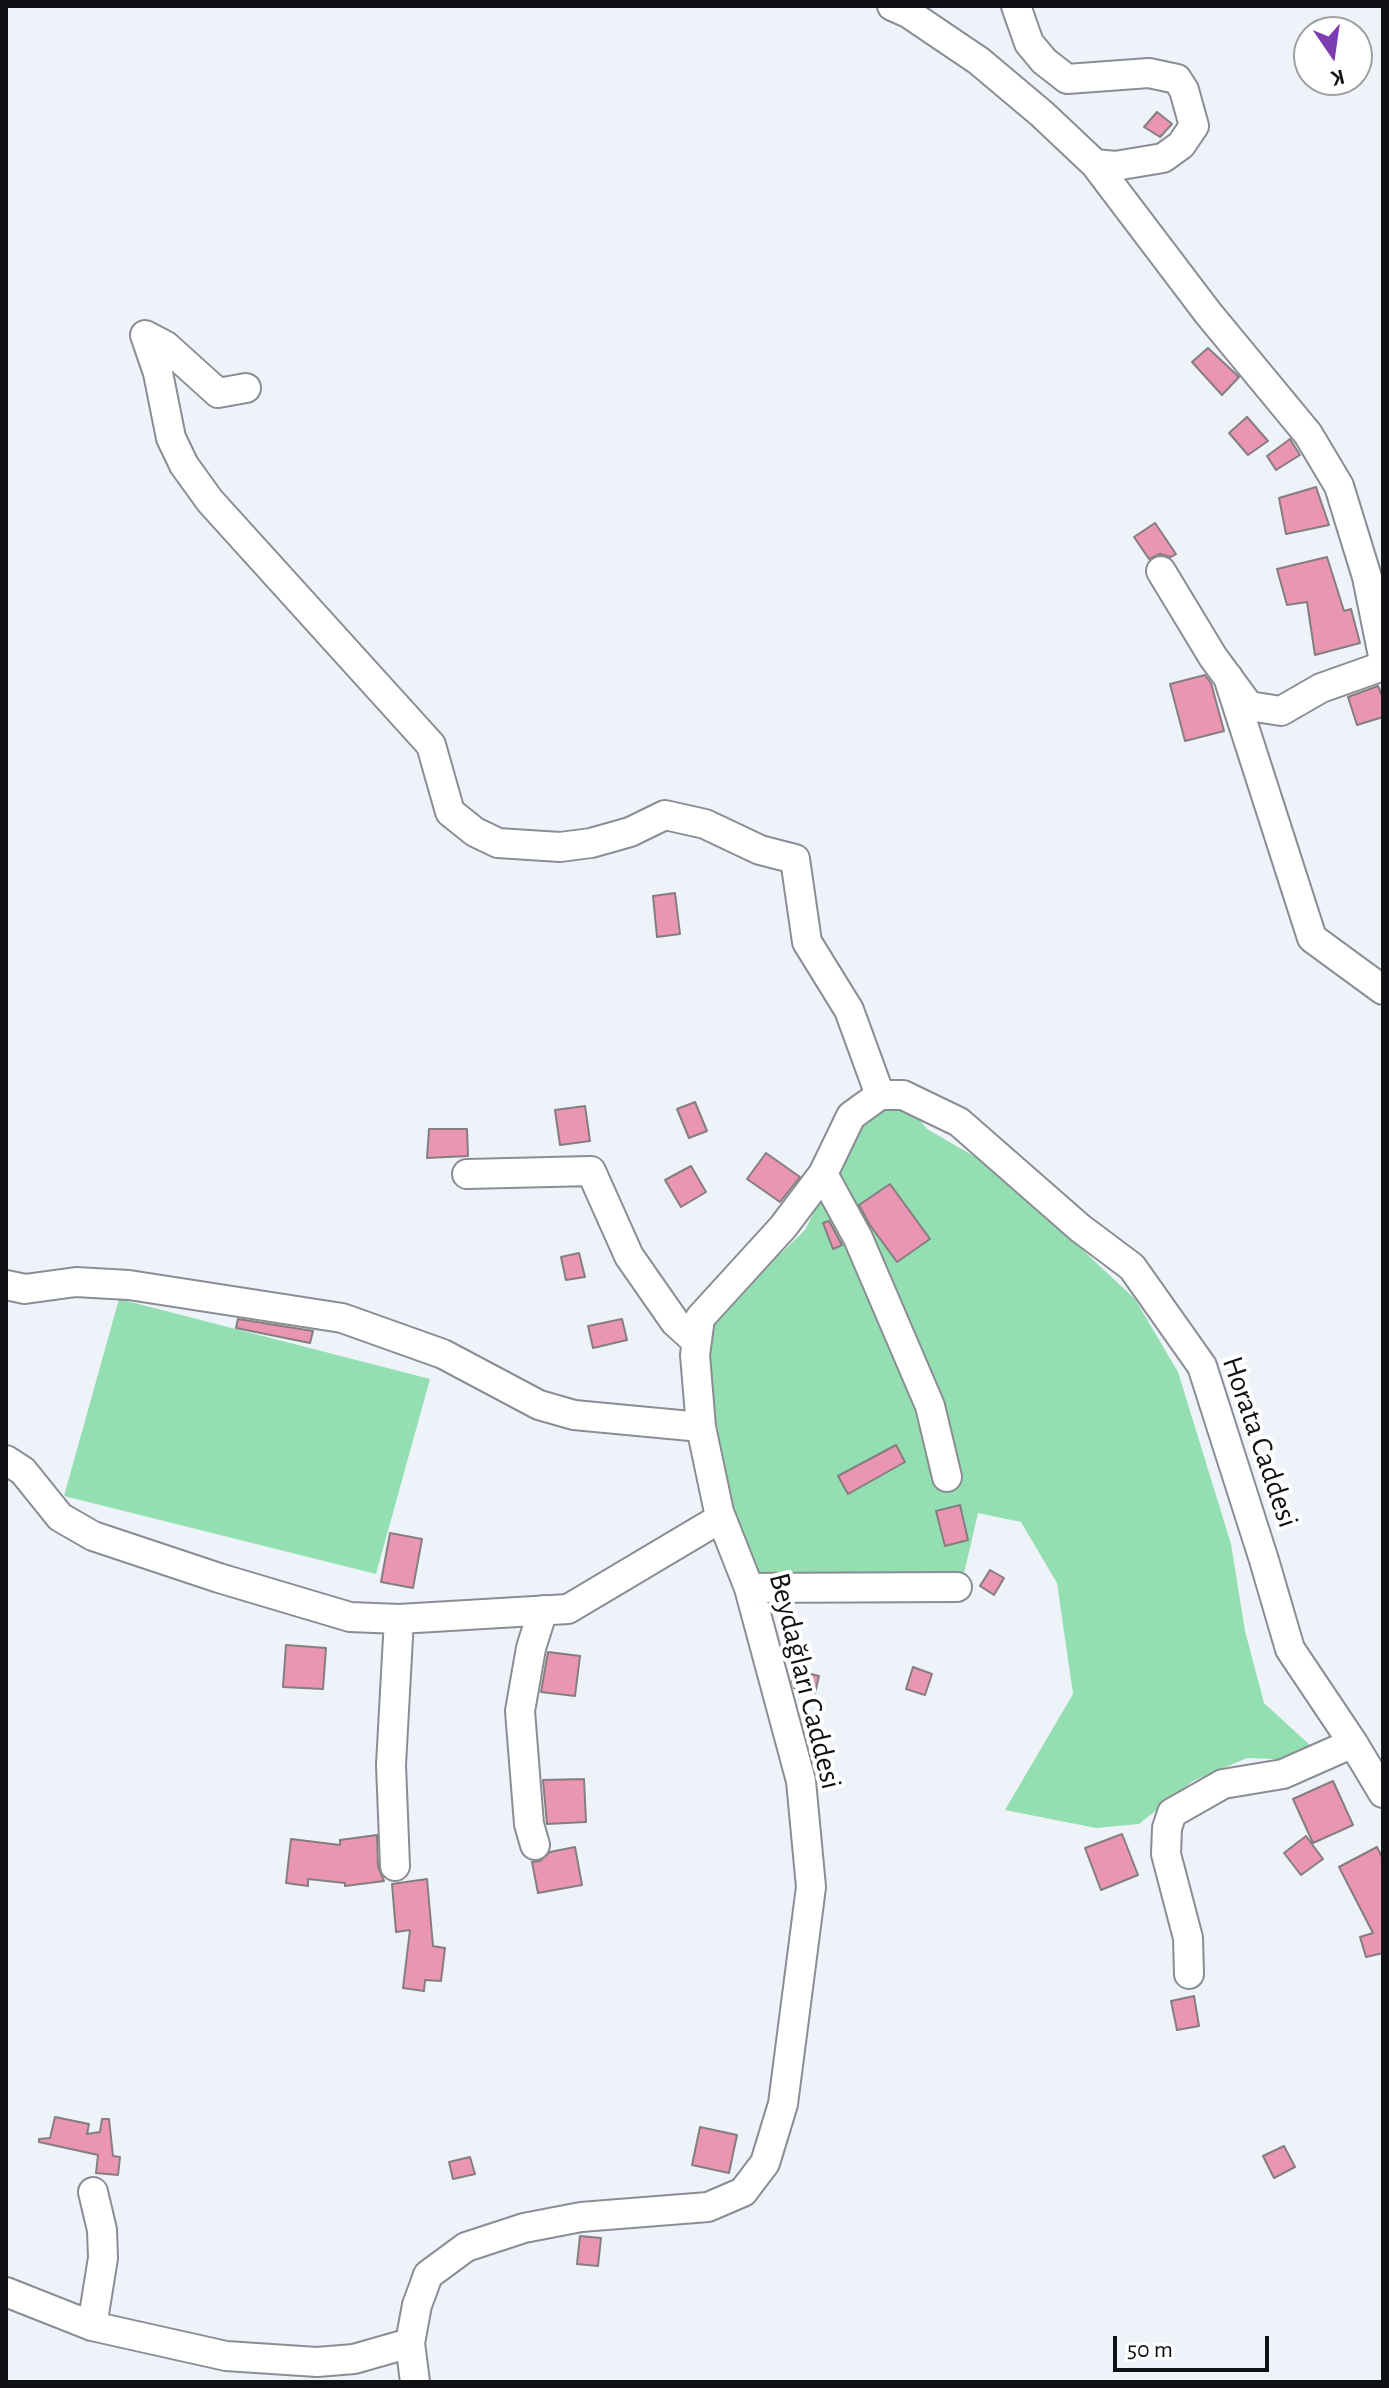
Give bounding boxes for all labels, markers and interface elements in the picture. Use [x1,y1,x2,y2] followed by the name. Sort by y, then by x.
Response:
[1293,16,1373,96] north arrow
[1329,65,1347,90] text: K
[1214,1352,1306,1532] street label: Horata Caddesi
[761,1569,849,1793] street label: Beydağları Caddesi
[1117,2320,1273,2370] scale bar
[1127,2338,1173,2362] text: 50 m

